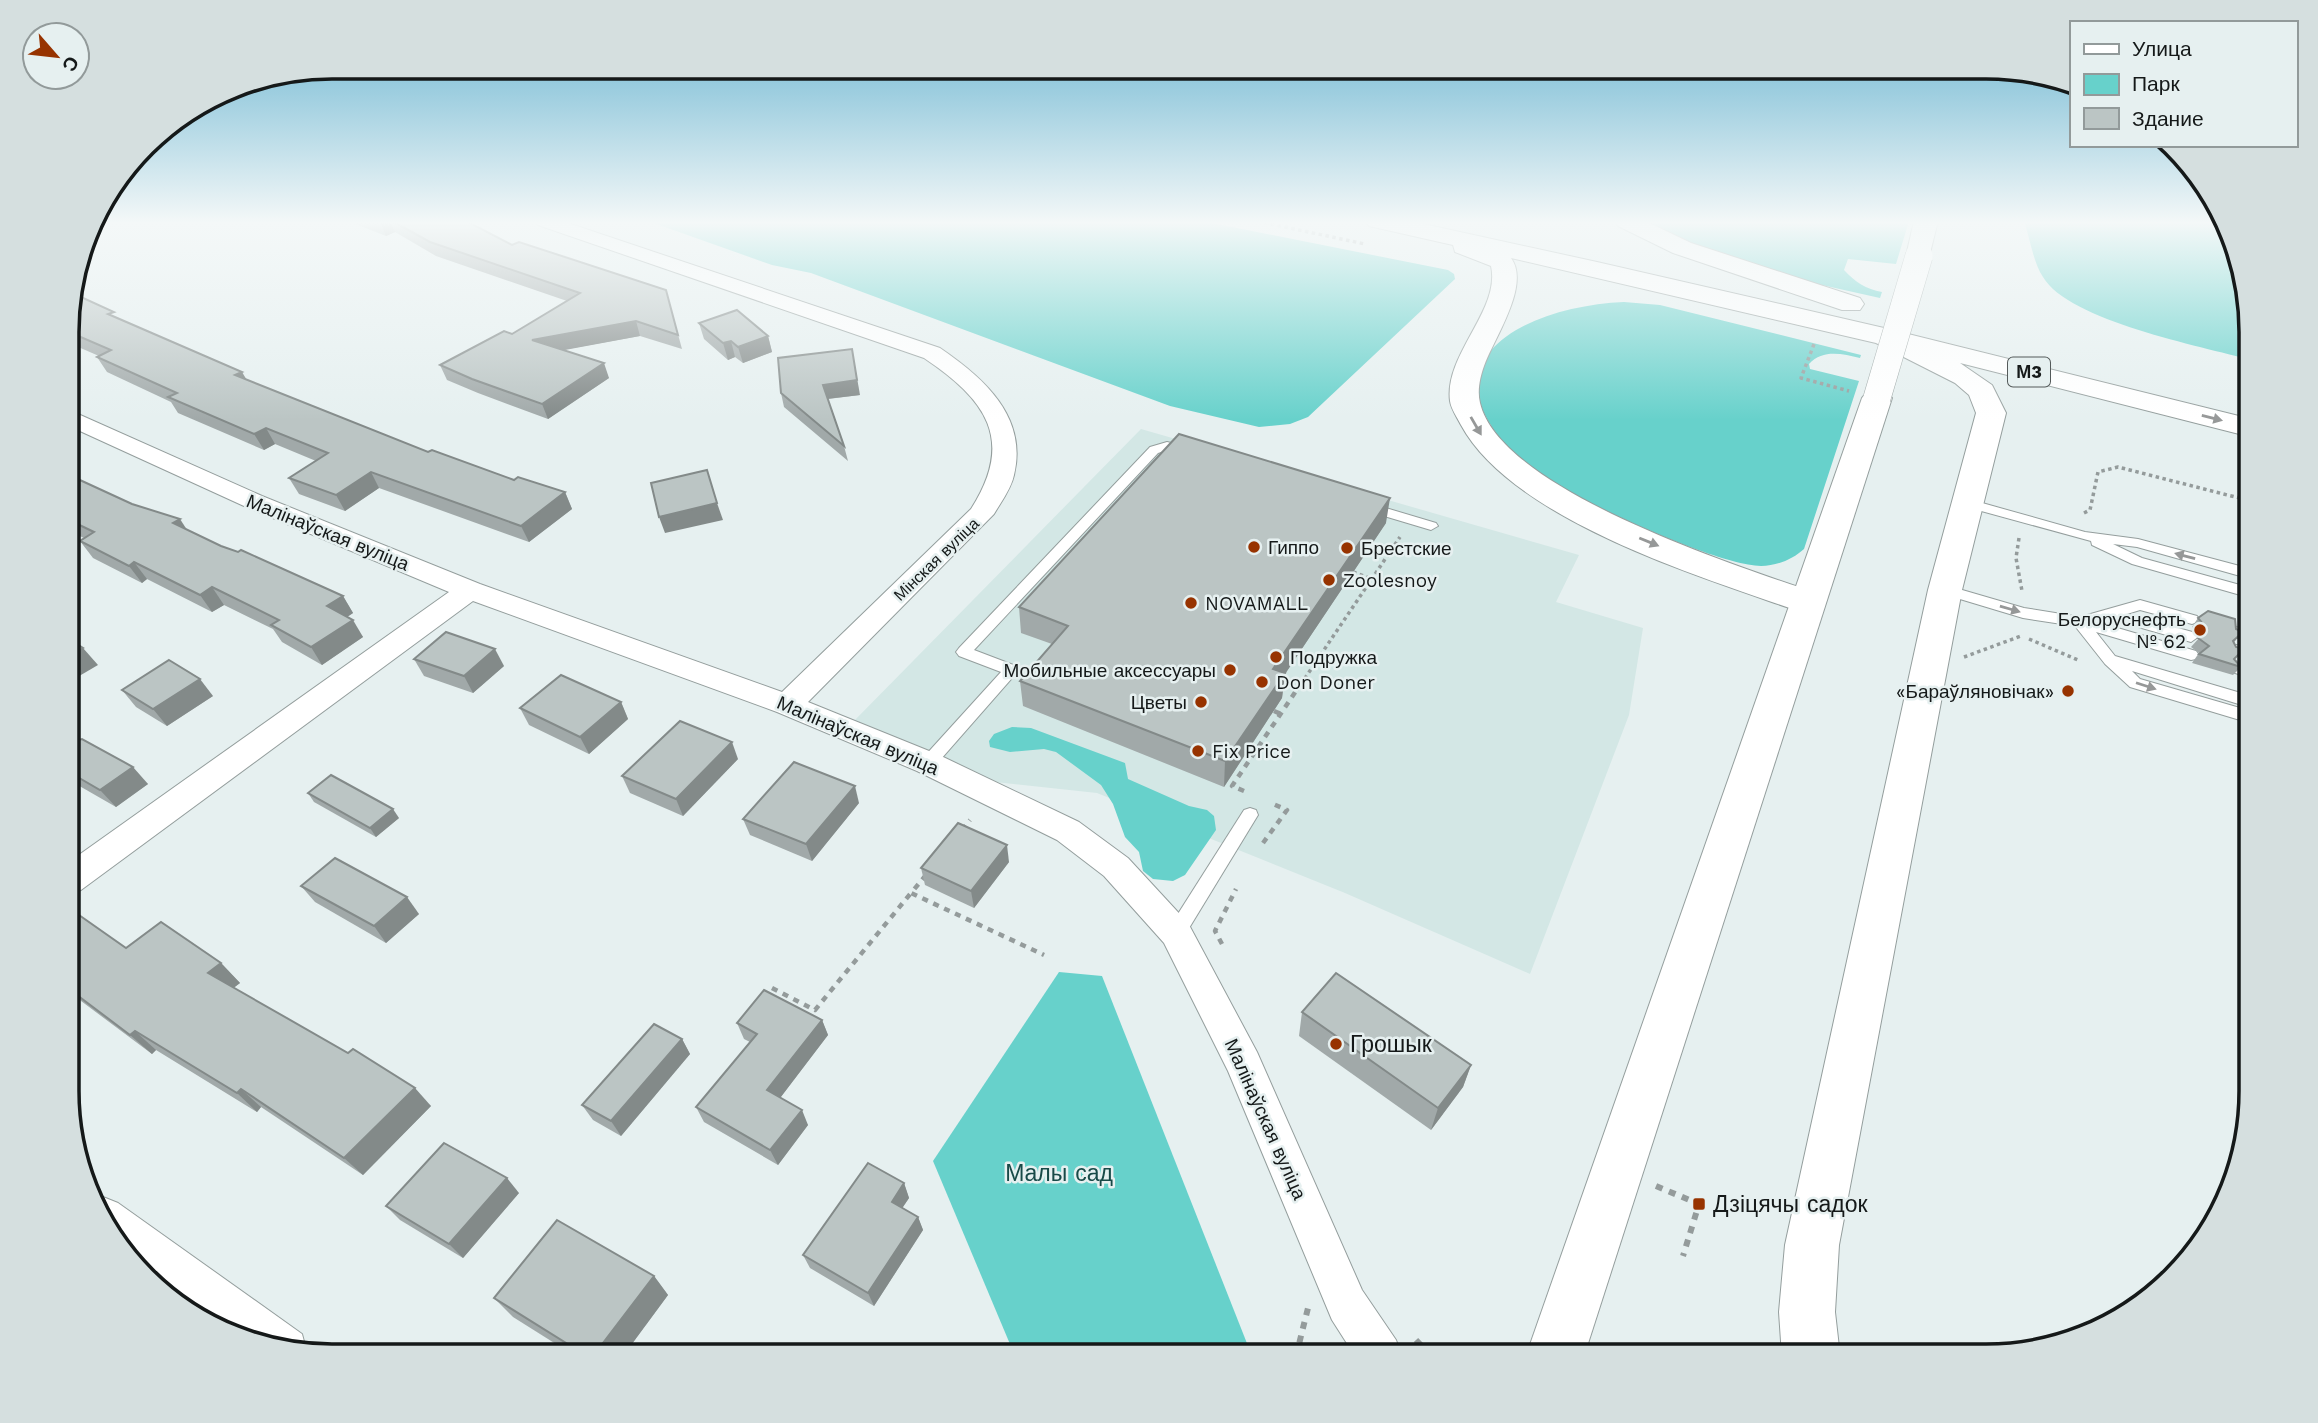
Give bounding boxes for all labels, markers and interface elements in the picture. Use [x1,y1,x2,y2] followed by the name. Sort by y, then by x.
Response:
[21,21,91,91] north arrow
[2070,21,2297,147] legend
[2132,36,2192,61] text: Улица
[57,52,84,75] text: С
[2132,71,2180,96] text: Парк
[2132,106,2204,131] text: Здание
[2008,358,2050,386] road number: М3
[2202,413,2224,424] one-way arrow
[1470,417,1482,436] one-way arrow
[243,489,413,576] street label: Малінаўская вуліца
[890,514,983,605] street label: Мінская вуліца
[1268,536,1319,559] place label: Гиппо
[1638,536,1659,547] one-way arrow
[1361,537,1452,560] place label: Брестские
[1246,539,1262,555] marker: Гиппо
[1339,540,1355,556] marker: Брестские
[2174,550,2196,561] one-way arrow
[1343,569,1437,592] place label: Zoolesnoy
[1321,572,1337,588] marker: Zoolesnoy
[1205,592,1308,615] place label: NOVAMALL
[1183,595,1199,611] marker: NOVAMALL
[1999,604,2021,615] one-way arrow
[2058,608,2186,653] place label: Белоруснефть № 62
[2192,622,2208,638] marker: Белоруснефть № 62
[1290,646,1377,669] place label: Подружка
[1268,649,1284,665] marker: Подружка
[1003,659,1216,682] place label: Мобильные аксессуары
[1222,662,1238,678] marker: Мобильные аксессуары
[1276,671,1375,694] place label: Don Doner
[1254,674,1270,690] marker: Don Doner
[1896,680,2054,703] place label: «Бараўляновічак»
[2135,681,2156,691] one-way arrow
[2060,683,2076,699] marker: «Бараўляновічак»
[773,691,943,780] street label: Малінаўская вуліца
[1131,691,1187,714] place label: Цветы
[1193,694,1209,710] marker: Цветы
[1212,740,1291,763] place label: Fix Price
[1190,743,1206,759] marker: Fix Price
[1350,1031,1433,1058] place label: Грошык
[1220,1035,1312,1204] street label: Малінаўская вуліца
[1328,1036,1344,1052] marker: Грошык
[1005,1160,1113,1187] park label: Малы сад
[1713,1191,1868,1218] place label: Дзіцячы садок
[1691,1196,1707,1212] marker: Дзіцячы садок

